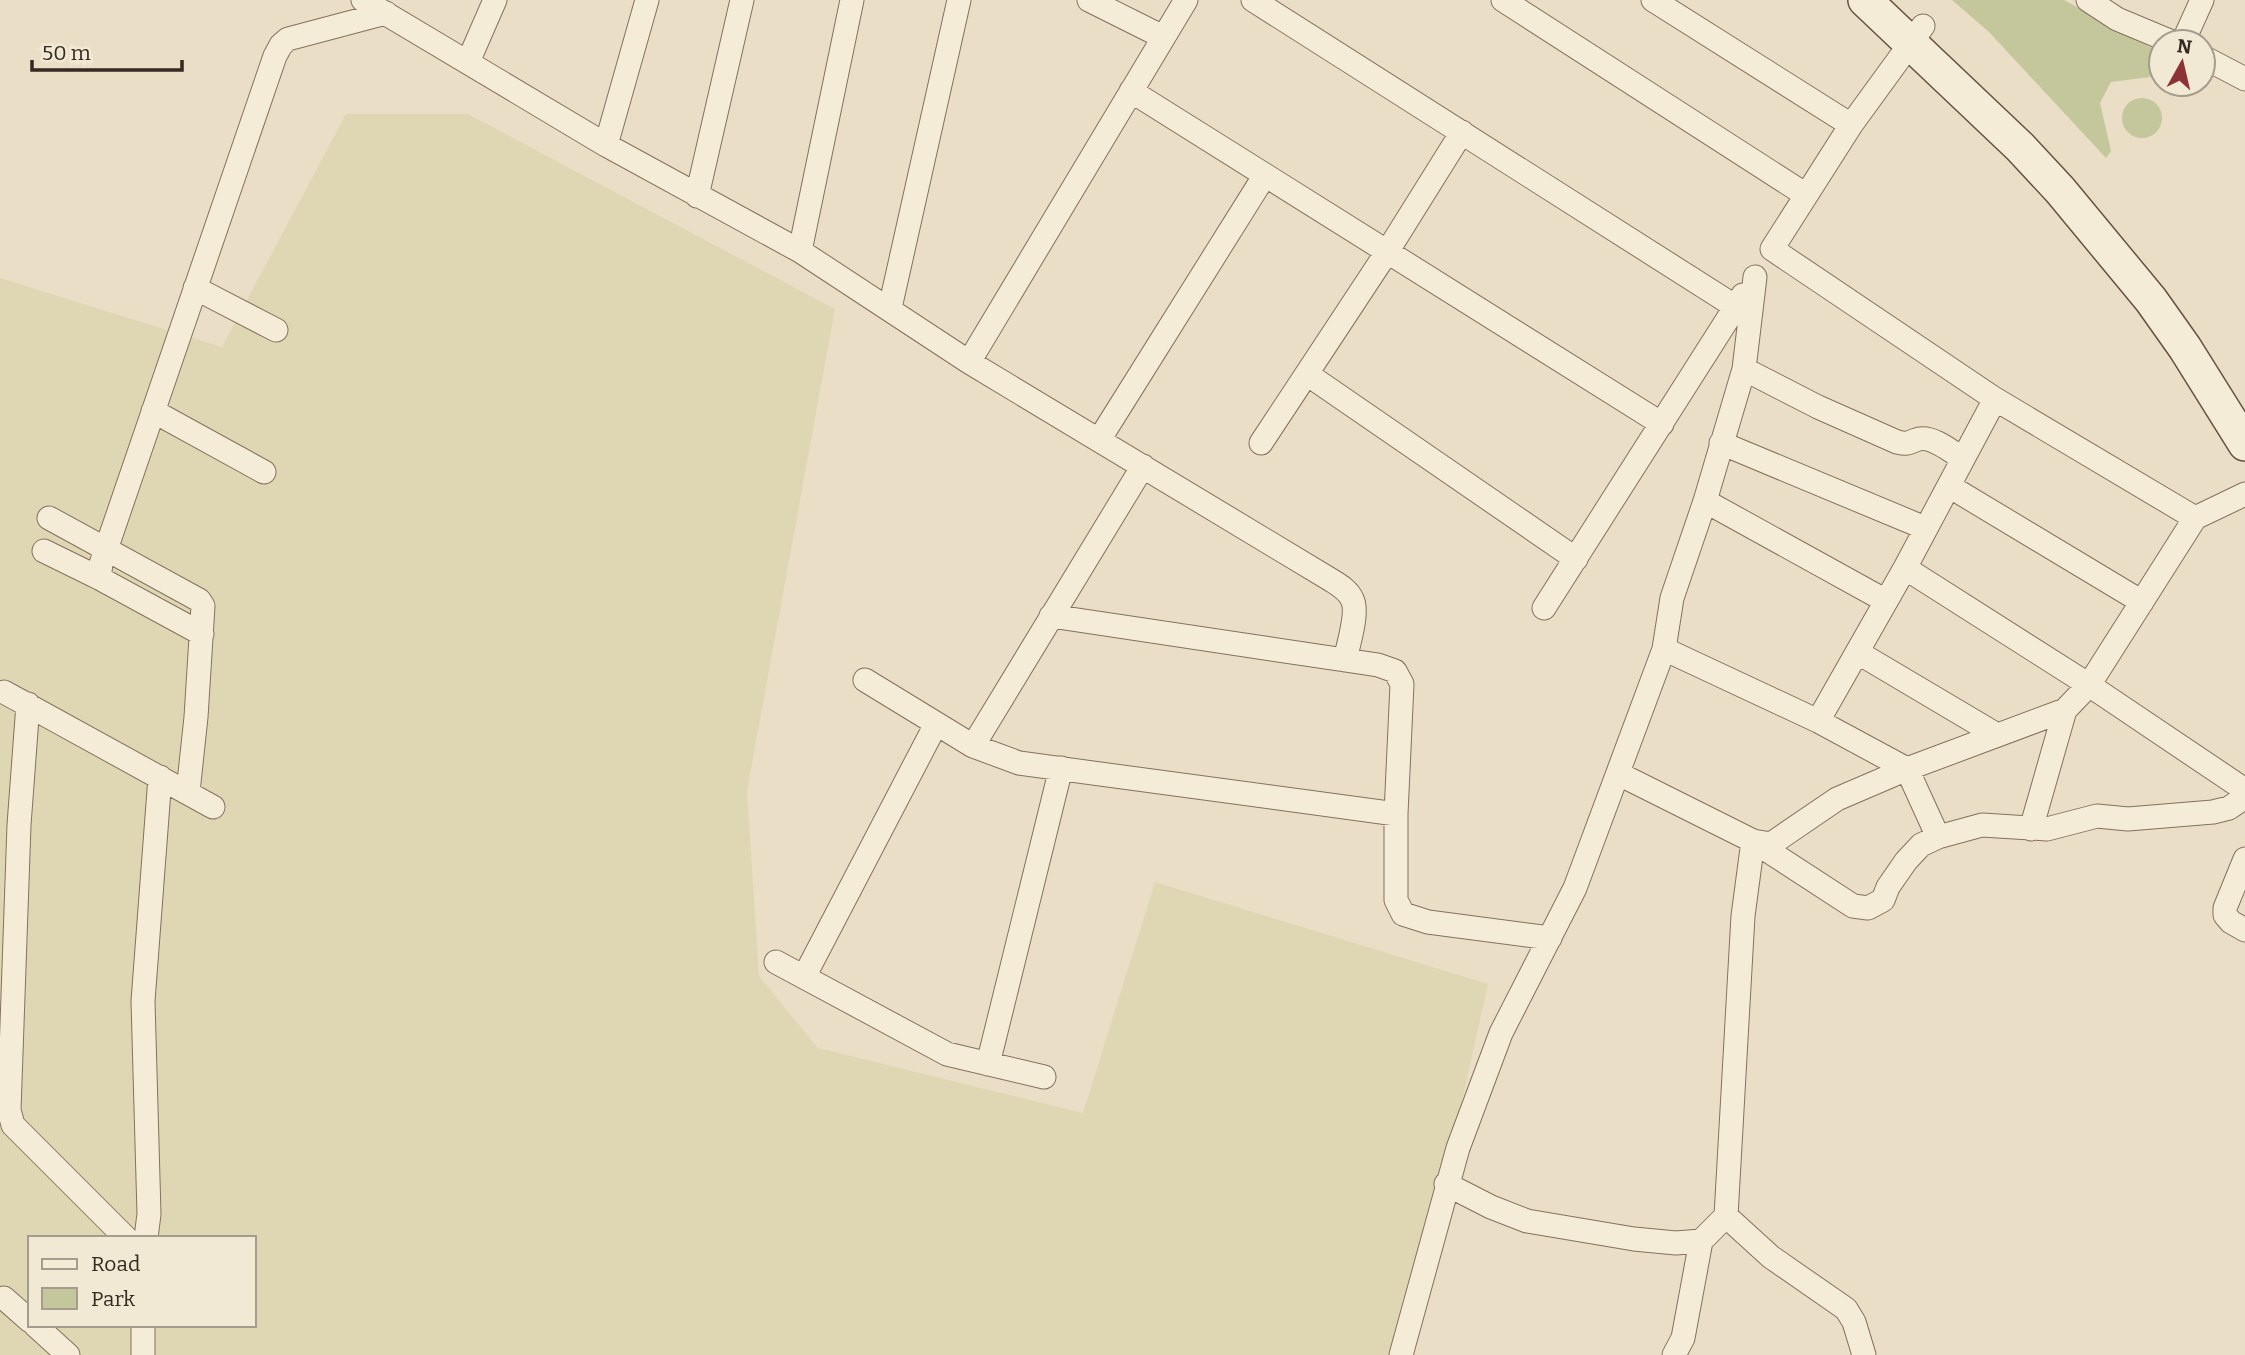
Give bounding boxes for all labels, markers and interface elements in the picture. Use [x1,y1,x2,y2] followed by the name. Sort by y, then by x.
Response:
[32,28,182,72] scale bar
[2147,28,2217,98] north arrow
[2175,34,2193,59] text: N
[42,40,91,66] text: 50 m
[28,1236,256,1327] legend
[91,1251,140,1277] text: Road
[91,1286,135,1312] text: Park

